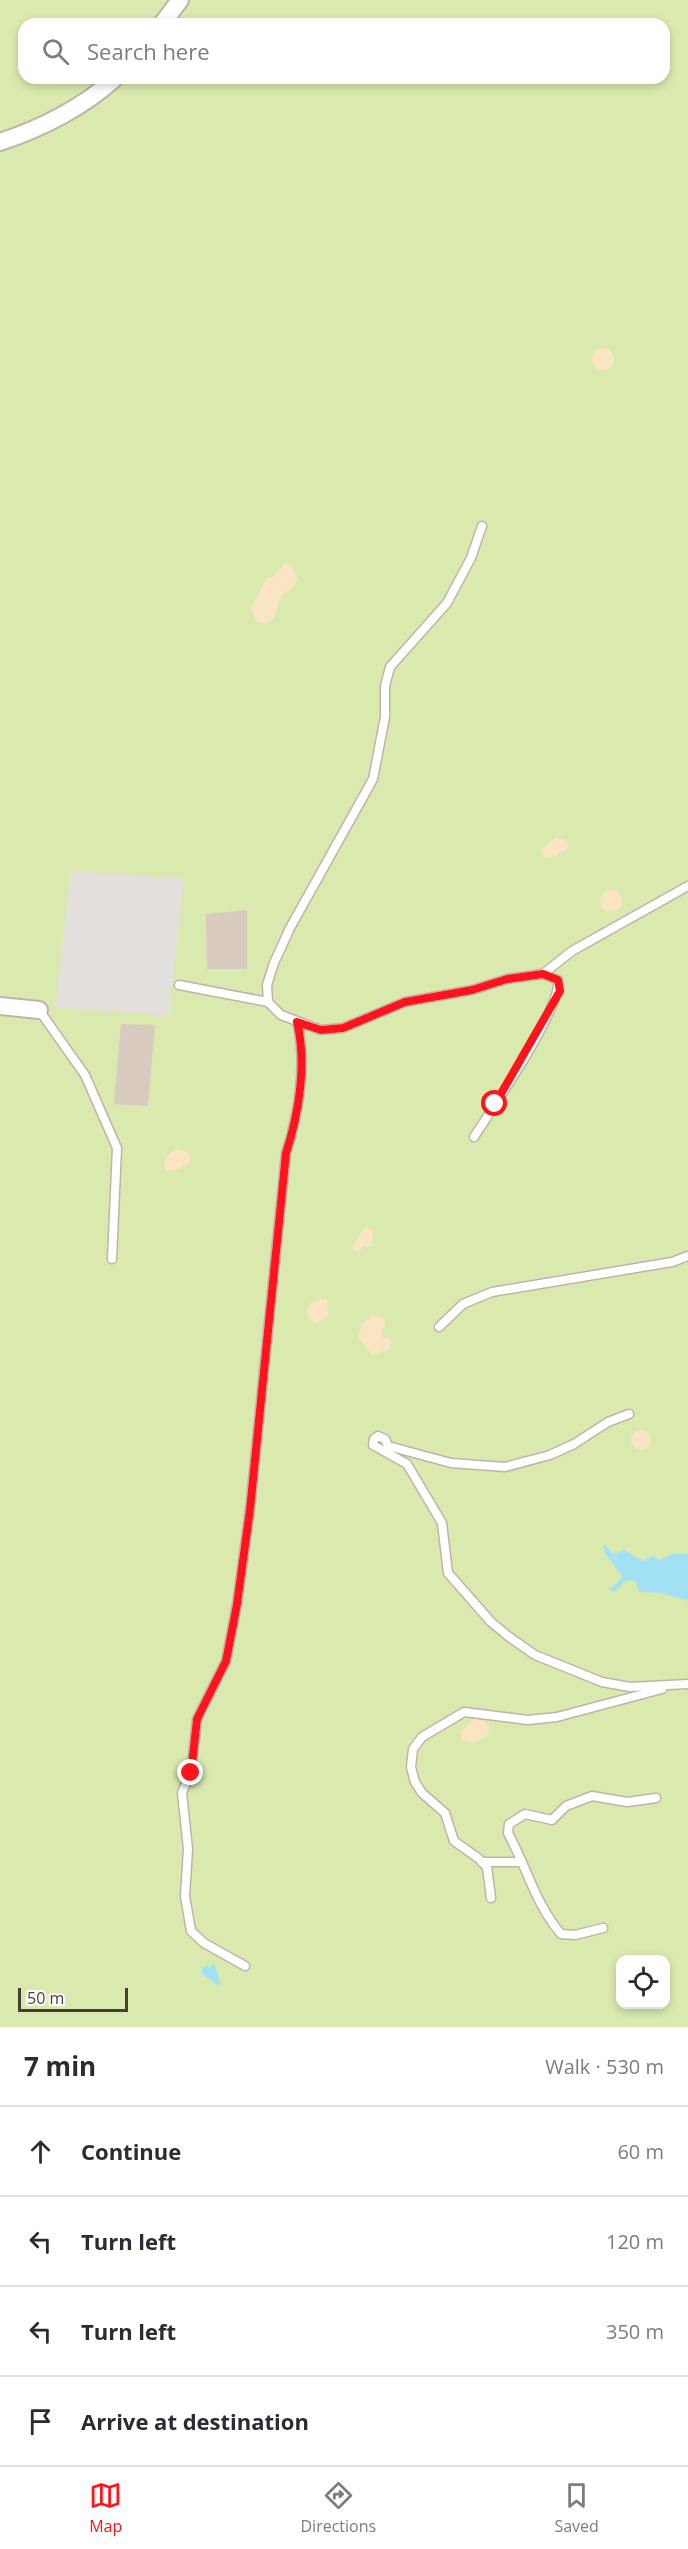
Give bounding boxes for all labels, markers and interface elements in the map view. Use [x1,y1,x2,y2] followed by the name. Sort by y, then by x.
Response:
[18,18,670,84] search box
[39,35,72,68] icon: search
[87,36,210,66] text: Search here
[481,1090,507,1116] route start
[177,1759,203,1785] route end
[616,1955,670,2009] map controls
[616,1955,670,2009] button: locate
[18,1985,128,2012] scale bar
[27,1987,64,2009] text: 50 m
[24,2048,96,2084] text: 7 min
[545,2053,664,2080] text: Walk · 530 m
[24,2135,57,2168] icon: ahead
[81,2136,181,2166] text: Continue
[617,2138,664,2165] text: 60 m
[24,2225,57,2258] icon: left
[81,2226,176,2256] text: Turn left
[606,2228,664,2255] text: 120 m
[24,2315,57,2348] icon: left
[81,2316,176,2346] text: Turn left
[606,2318,664,2345] text: 350 m
[24,2405,57,2438] icon: arrive
[81,2406,309,2436] text: Arrive at destination
[89,2479,122,2537] tab: Map
[301,2479,376,2537] tab: Directions
[554,2479,599,2537] tab: Saved

